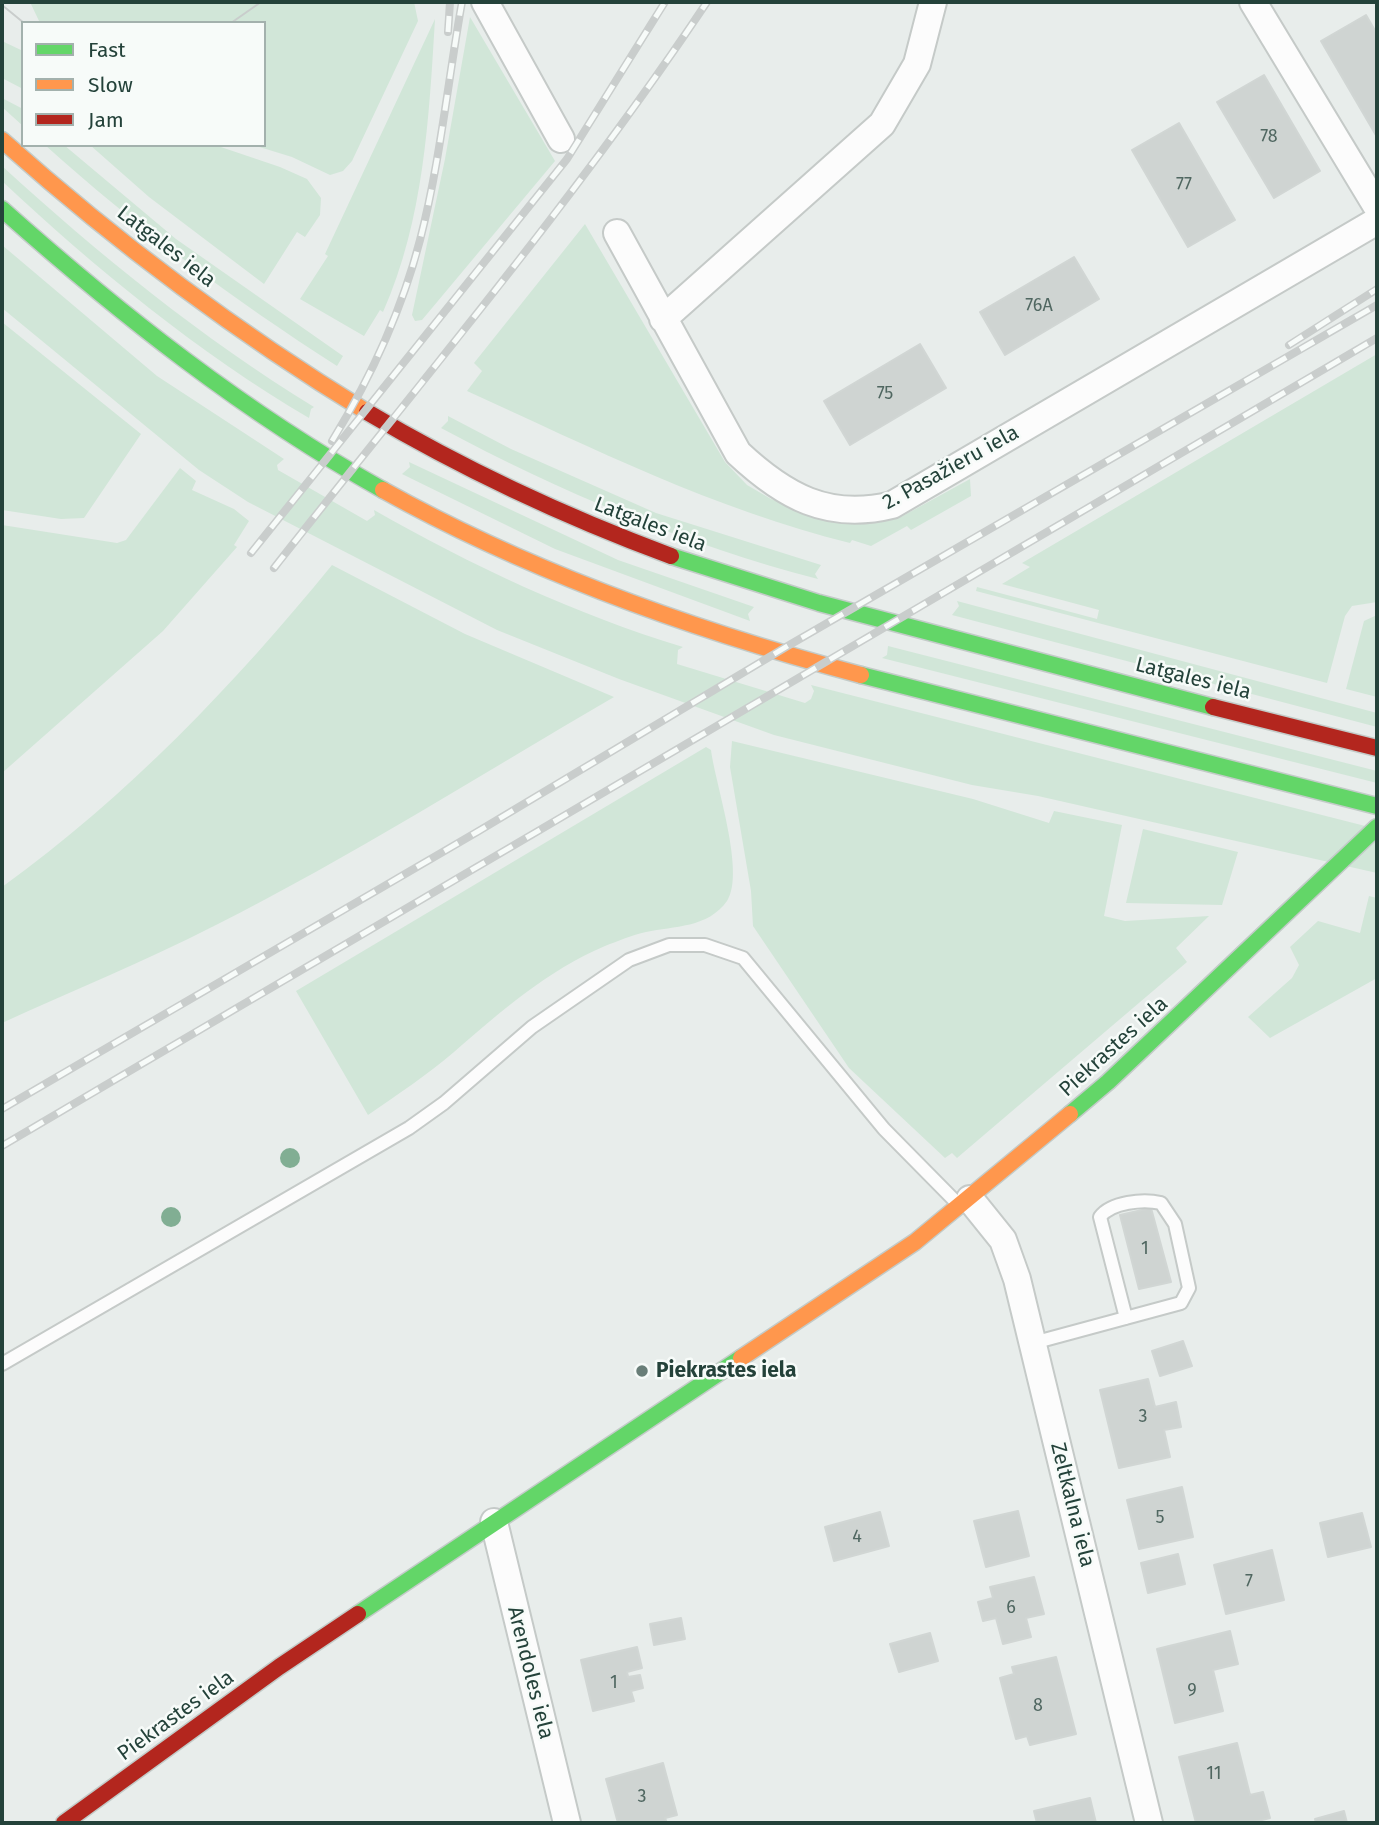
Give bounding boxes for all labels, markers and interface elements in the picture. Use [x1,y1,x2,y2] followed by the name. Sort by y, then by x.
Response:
[21,21,266,147] legend
[88,37,126,63] text: Fast
[88,72,133,98] text: Slow
[88,107,124,133] text: Jam
[1260,126,1278,148] house number: 78
[1176,174,1192,196] house number: 77
[112,201,220,293] street label: Latgales iela
[1025,295,1053,317] house number: 76A
[877,383,893,405] house number: 75
[879,420,1023,516] street label: 2. Pasažieru iela
[590,492,710,558] street label: Latgales iela
[1133,652,1253,706] street label: Latgales iela
[1054,992,1174,1102] street label: Piekrastes iela
[1141,1238,1149,1260] house number: 1
[656,1358,796,1384] place label: Piekrastes iela
[634,1363,650,1379] marker: Piekrastes iela
[1139,1406,1147,1428] house number: 3
[1044,1440,1100,1570] street label: Zeltkalna iela
[1155,1507,1165,1529] house number: 5
[852,1526,862,1548] house number: 4
[1245,1571,1253,1593] house number: 7
[1006,1597,1016,1619] house number: 6
[501,1604,559,1742] street label: Arendoles iela
[113,1665,239,1767] street label: Piekrastes iela
[610,1672,618,1694] house number: 1
[1187,1680,1197,1702] house number: 9
[1033,1695,1043,1717] house number: 8
[1206,1763,1222,1785] house number: 11
[638,1786,646,1808] house number: 3

